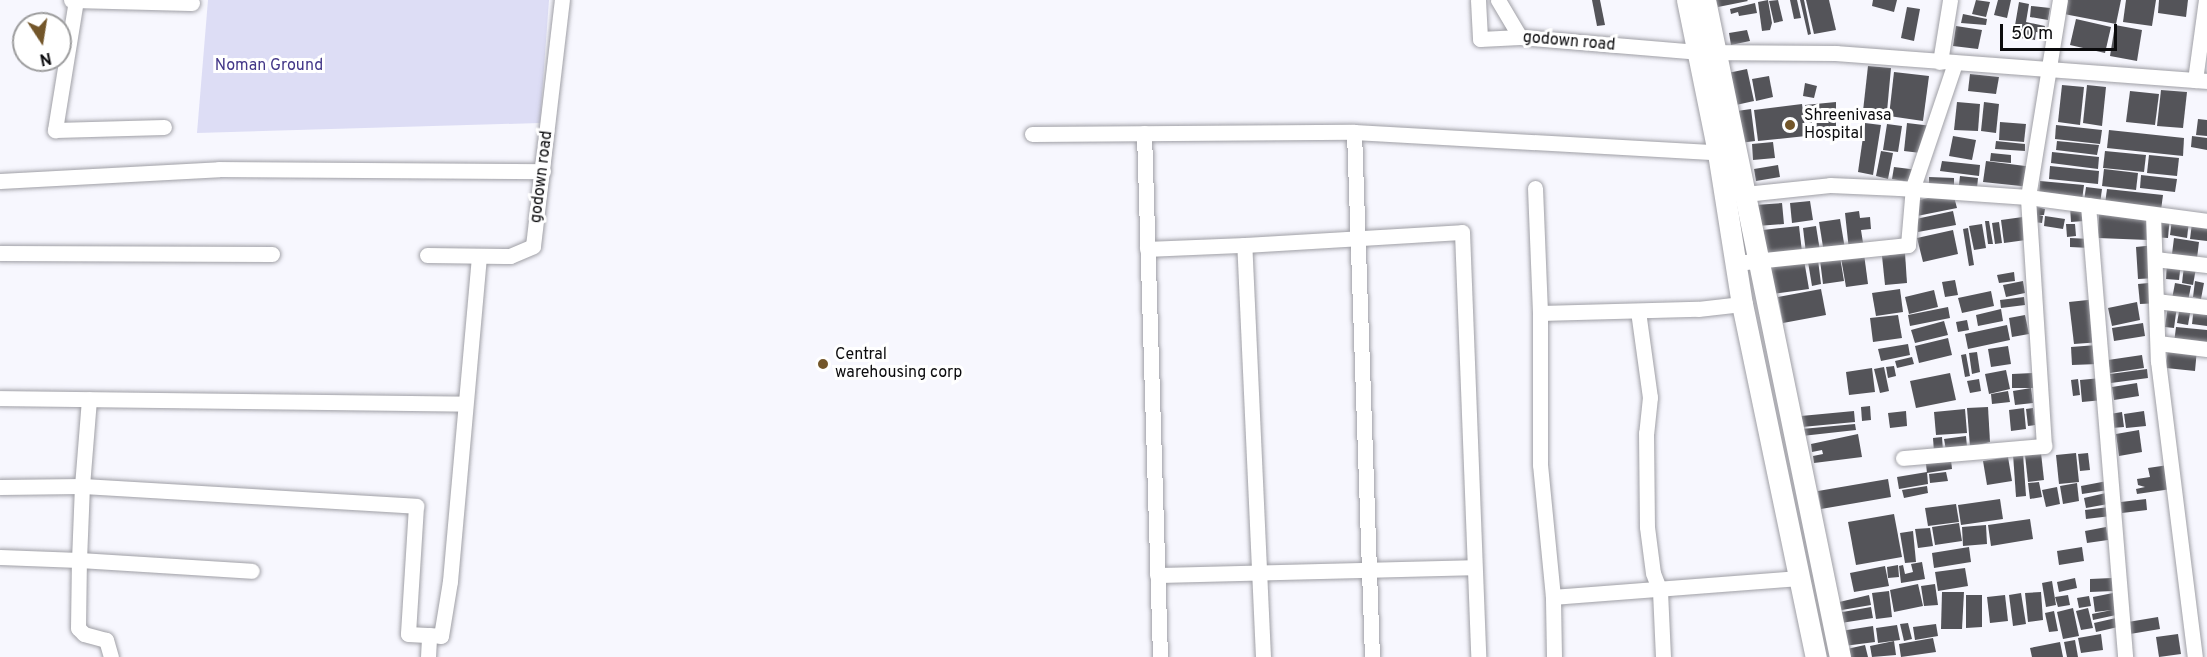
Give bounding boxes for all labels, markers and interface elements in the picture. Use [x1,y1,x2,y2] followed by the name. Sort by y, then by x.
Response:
[12,12,72,72] north arrow
[2003,12,2120,50] scale bar
[2011,23,2053,46] text: 50 m
[1522,28,1616,56] street label: godown road
[38,47,53,69] text: N
[215,56,323,76] park label: Noman Ground
[1804,106,1891,144] place label: Shreenivasa Hospital
[1781,116,1799,134] marker: Shreenivasa Hospital
[527,130,557,224] street label: godown road
[835,345,962,383] place label: Central warehousing corp
[816,357,830,371] marker: Central warehousing corp

